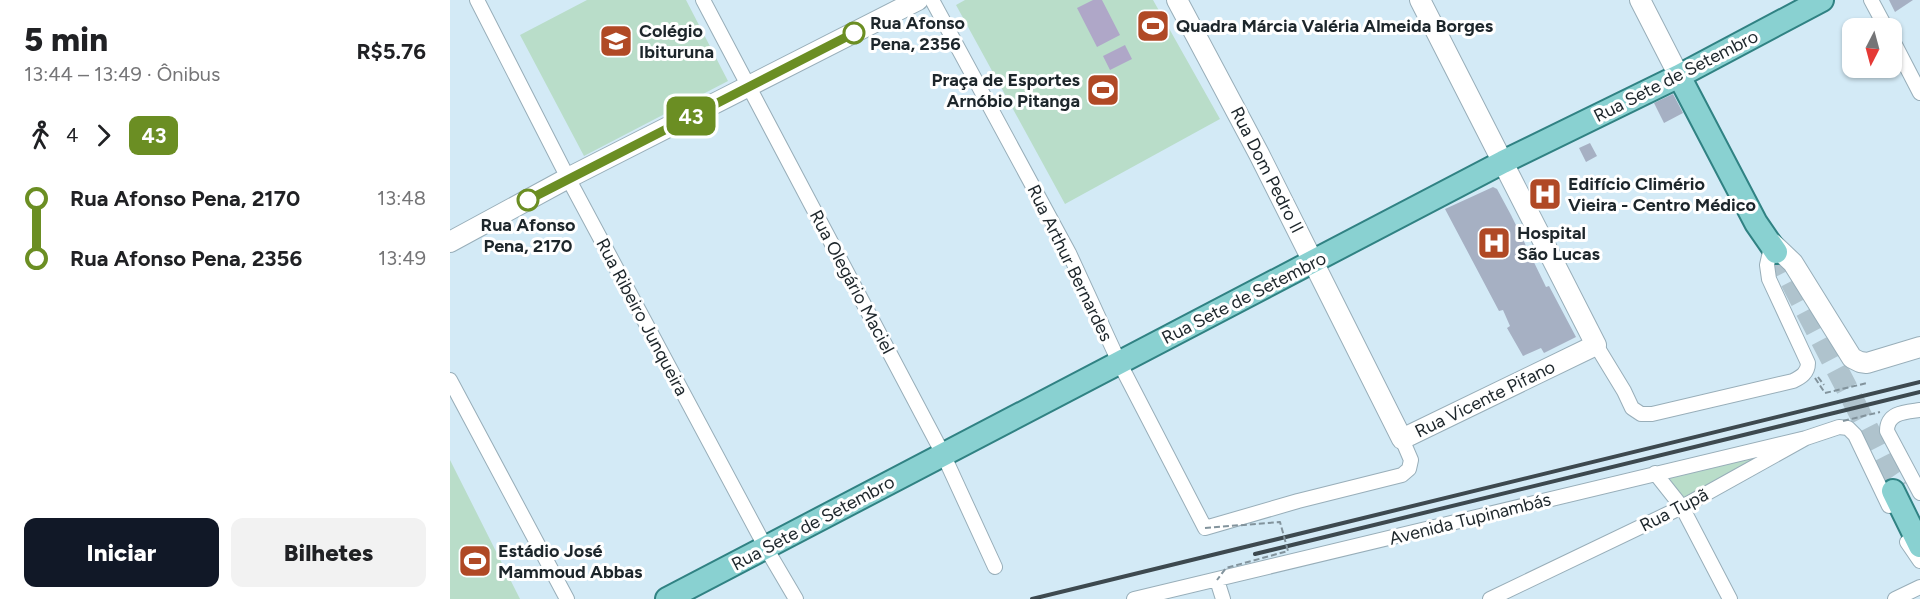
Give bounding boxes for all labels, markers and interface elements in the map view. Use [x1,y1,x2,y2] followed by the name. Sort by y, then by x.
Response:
[1135,8,1171,44] sports icon: Quadra Márcia Valéria Almeida Borges
[870,12,965,55] place label: Rua Afonso Pena, 2356
[1176,15,1494,37] place label: Quadra Márcia Valéria Almeida Borges
[1842,18,1902,78] north arrow
[1842,18,1902,78] map controls
[24,20,108,59] text: 5 min
[639,20,714,63] place label: Colégio Ibituruna
[843,22,865,44] marker: Rua Afonso Pena, 2356
[598,23,634,59] school or university icon: Colégio Ibituruna
[1590,25,1762,127] street label: Rua Sete de Setembro
[356,38,426,65] text: R$5.76
[24,62,220,86] text: 13:44 – 13:49 · Ônibus
[932,69,1081,112] place label: Praça de Esportes Arnóbio Pitanga
[1085,72,1121,108] sports icon: Praça de Esportes Arnóbio Pitanga
[664,96,718,136] line badge: 43
[1226,103,1308,237] street label: Rua Dom Pedro II
[679,104,703,129] text: 43
[24,119,57,152] icon: walk
[87,119,120,152] icon: forward
[66,123,78,147] text: 4
[141,123,166,148] text: 43
[1568,173,1756,216] place label: Edifício Climério Vieira - Centro Médico
[1527,176,1563,212] hospital icon: Edifício Climério Vieira - Centro Médico
[1022,181,1118,345] street label: Rua Arthur Bernardes
[70,185,300,212] text: Rua Afonso Pena, 2170
[377,186,426,210] text: 13:48
[517,189,539,211] marker: Rua Afonso Pena, 2170
[805,206,899,358] street label: Rua Olegário Maciel
[481,214,575,257] place label: Rua Afonso Pena, 2170
[1517,222,1600,265] place label: Hospital São Lucas
[1476,225,1512,261] hospital icon: Hospital São Lucas
[591,235,693,399] street label: Rua Ribeiro Junqueira
[70,245,302,272] text: Rua Afonso Pena, 2356
[378,246,426,270] text: 13:49
[1158,247,1330,349] street label: Rua Sete de Setembro
[1411,356,1559,442] street label: Rua Vicente Pifano
[728,471,898,575] street label: Rua Sete de Setembro
[1636,483,1712,537] street label: Rua Tupã
[1387,488,1553,550] street label: Avenida Tupinambás
[24,518,219,587] button: Iniciar
[231,518,426,587] button: Bilhetes
[498,540,643,583] place label: Estádio José Mammoud Abbas
[457,543,493,579] sports icon: Estádio José Mammoud Abbas

